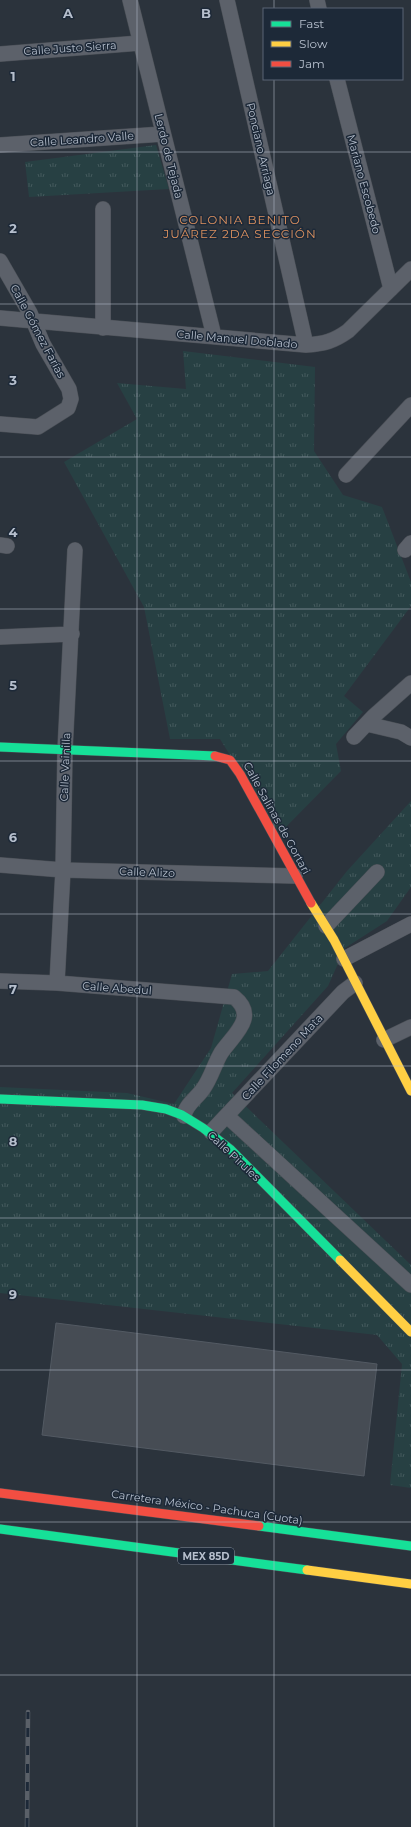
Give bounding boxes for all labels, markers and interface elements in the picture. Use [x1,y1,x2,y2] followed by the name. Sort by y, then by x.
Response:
[62,5,74,21] text: A
[201,5,211,21] text: B
[263,8,403,80] legend
[299,16,324,31] text: Fast
[299,36,328,51] text: Slow
[23,38,117,58] street label: Calle Justo Sierra
[298,56,325,71] text: Jam
[10,68,16,84] text: 1
[244,101,278,197] street label: Ponciano Arriaga
[152,112,186,200] street label: Lerdo de Tejada
[30,128,135,150] street label: Calle Leandro Valle
[344,133,384,235] street label: Mariano Escobedo
[162,212,317,241] district label: COLONIA BENITO JUÁREZ 2DA SECCIÓN
[9,220,17,236] text: 2
[7,282,69,381] street label: Calle Gómez Farías
[176,327,298,351] street label: Calle Manuel Doblado
[8,372,17,388] text: 3
[9,524,18,540] text: 4
[9,677,17,693] text: 5
[57,732,73,802] street label: Calle Vainilla
[240,760,314,877] street label: Calle Salinas de Gortari
[9,829,18,845] text: 6
[119,864,175,880] street label: Calle Alizo
[82,979,152,997] street label: Calle Abedul
[9,981,17,997] text: 7
[238,1011,326,1103] street label: Calle Filomeno Mata
[205,1128,264,1184] street label: Calle Pirules
[9,1133,18,1149] text: 8
[9,1286,17,1302] text: 9
[110,1487,304,1527] street label: Carretera México - Pachuca (Cuota)
[178,1548,234,1564] road number: MEX 85D

